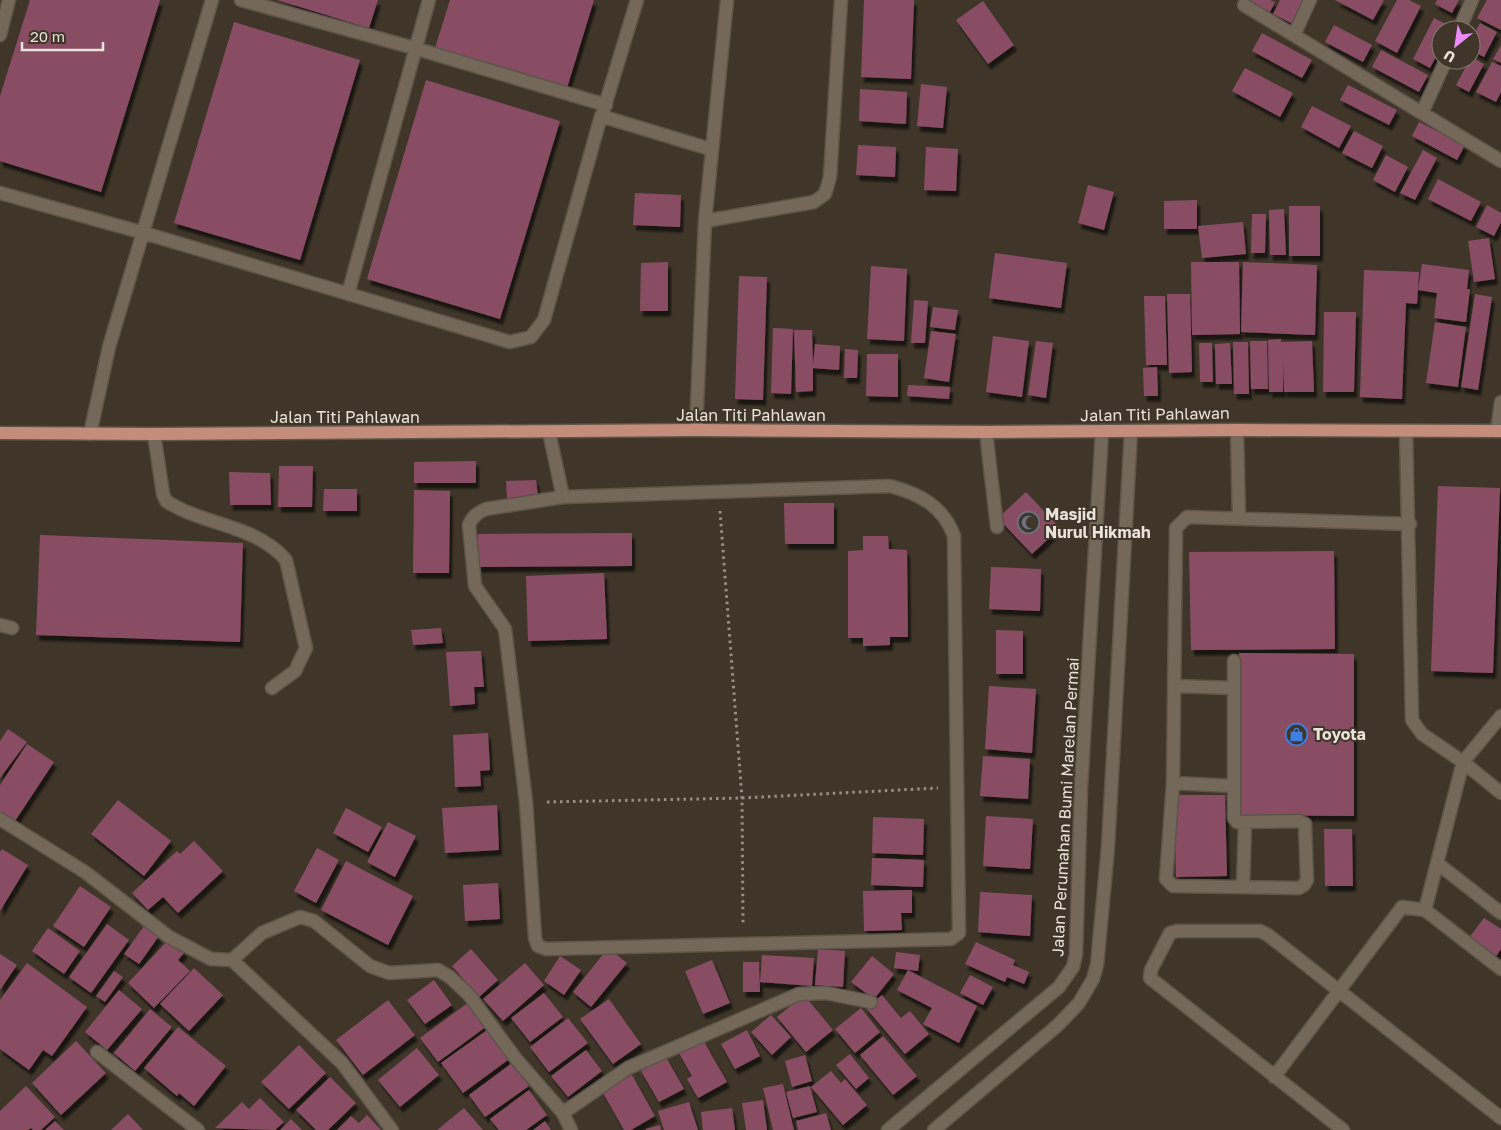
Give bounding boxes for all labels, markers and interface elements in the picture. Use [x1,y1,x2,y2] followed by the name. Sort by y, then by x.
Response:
[22,20,104,52] scale bar
[1431,20,1481,70] north arrow
[30,27,65,45] text: 20 m
[1441,47,1458,67] text: U
[1080,403,1230,425] street label: Jalan Titi Pahlawan
[676,405,826,425] street label: Jalan Titi Pahlawan
[270,407,420,427] street label: Jalan Titi Pahlawan
[1045,504,1151,542] place label: Masjid Nurul Hikmah
[1017,511,1041,535] mosque icon: Masjid Nurul Hikmah
[1047,657,1083,957] street label: Jalan Perumahan Bumi Marelan Permai
[1285,722,1309,746] shop icon: Toyota
[1313,724,1366,744] place label: Toyota

